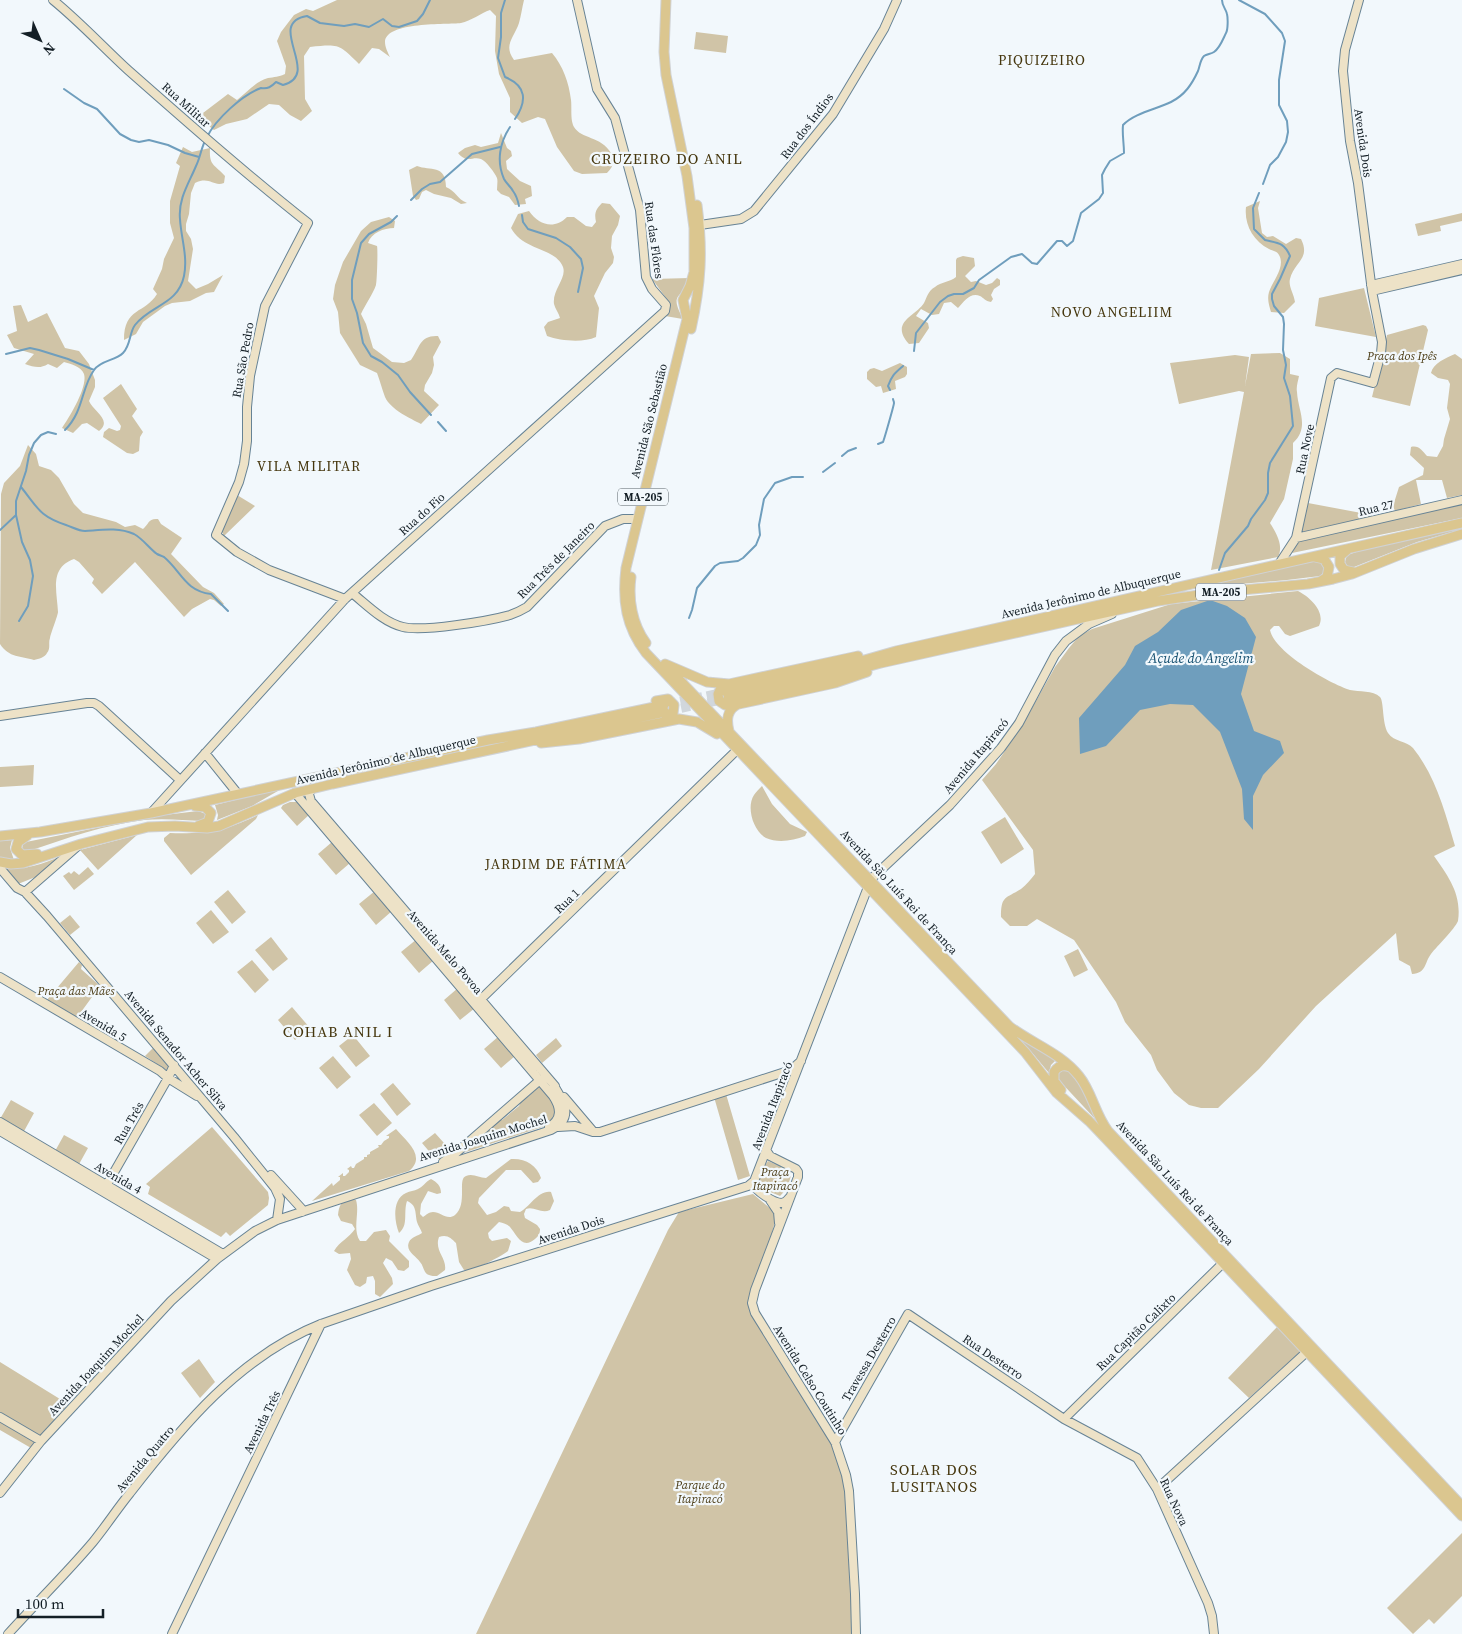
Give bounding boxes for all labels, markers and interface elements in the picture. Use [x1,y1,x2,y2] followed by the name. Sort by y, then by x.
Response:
[15,15,65,65] north arrow
[39,39,60,60] text: N
[998,50,1086,70] district label: PIQUIZEIRO
[158,79,214,131] street label: Rua Militar
[777,90,837,162] street label: Rua dos Índios
[1350,107,1376,179] street label: Avenida Dois
[591,148,743,169] district label: CRUZEIRO DO ANIL
[641,200,667,280] street label: Rua das Flôres
[1051,302,1173,322] district label: NOVO ANGELIIM
[228,321,258,399] street label: Rua São Pedro
[1366,348,1438,364] park label: Praça dos Ipês
[627,362,671,480] street label: Avenida São Sebastião
[1292,422,1318,476] street label: Rua Nove
[257,456,361,476] district label: VILA MILITAR
[618,488,668,506] road number: MA-205
[396,489,449,539] street label: Rua do Fio
[1357,496,1395,520] street label: Rua 27
[514,517,599,602] street label: Rua Três de Janeiro
[1000,566,1182,622] street label: Avenida Jerônimo de Albuquerque
[1196,584,1246,600] road number: MA-205
[1147,648,1254,668] water label: Açude do Angelim
[940,715,1013,797] street label: Avenida Itapiracó
[295,732,477,788] street label: Avenida Jerônimo de Albuquerque
[837,826,962,959] street label: Avenida São Luís Rei de França
[484,854,627,874] district label: JARDIM DE FÁTIMA
[551,885,583,917] street label: Rua 1
[404,906,487,998] street label: Avenida Melo Povoa
[36,983,115,999] park label: Praça das Mães
[121,987,232,1114] street label: Avenida Senador Acher Silva
[77,1005,129,1045] street label: Avenida 5
[283,1021,393,1042] district label: COHAB ANIL I
[748,1059,796,1153] street label: Avenida Itapiracó
[110,1099,148,1147] street label: Rua Três
[417,1111,549,1165] street label: Avenida Joaquim Mochel
[1113,1117,1238,1250] street label: Avenida São Luís Rei de França
[92,1158,144,1198] street label: Avenida 4
[751,1164,798,1194] park label: Praça Itapiracó
[535,1212,607,1248] street label: Avenida Dois
[1093,1290,1179,1374] street label: Rua Capitão Calixto
[45,1311,148,1419] street label: Avenida Joaquim Mochel
[838,1313,900,1404] street label: Travessa Desterro
[770,1322,851,1438] street label: Avenida Celso Coutinho
[959,1331,1027,1383] street label: Rua Desterro
[240,1388,284,1456] street label: Avenida Três
[112,1422,178,1496] street label: Avenida Quatro
[890,1459,978,1497] district label: SOLAR DOS LUSITANOS
[1156,1476,1192,1529] street label: Rua Nova
[674,1477,725,1507] park label: Parque do Itapiracó
[18,1586,102,1618] scale bar
[25,1593,65,1614] text: 100 m

